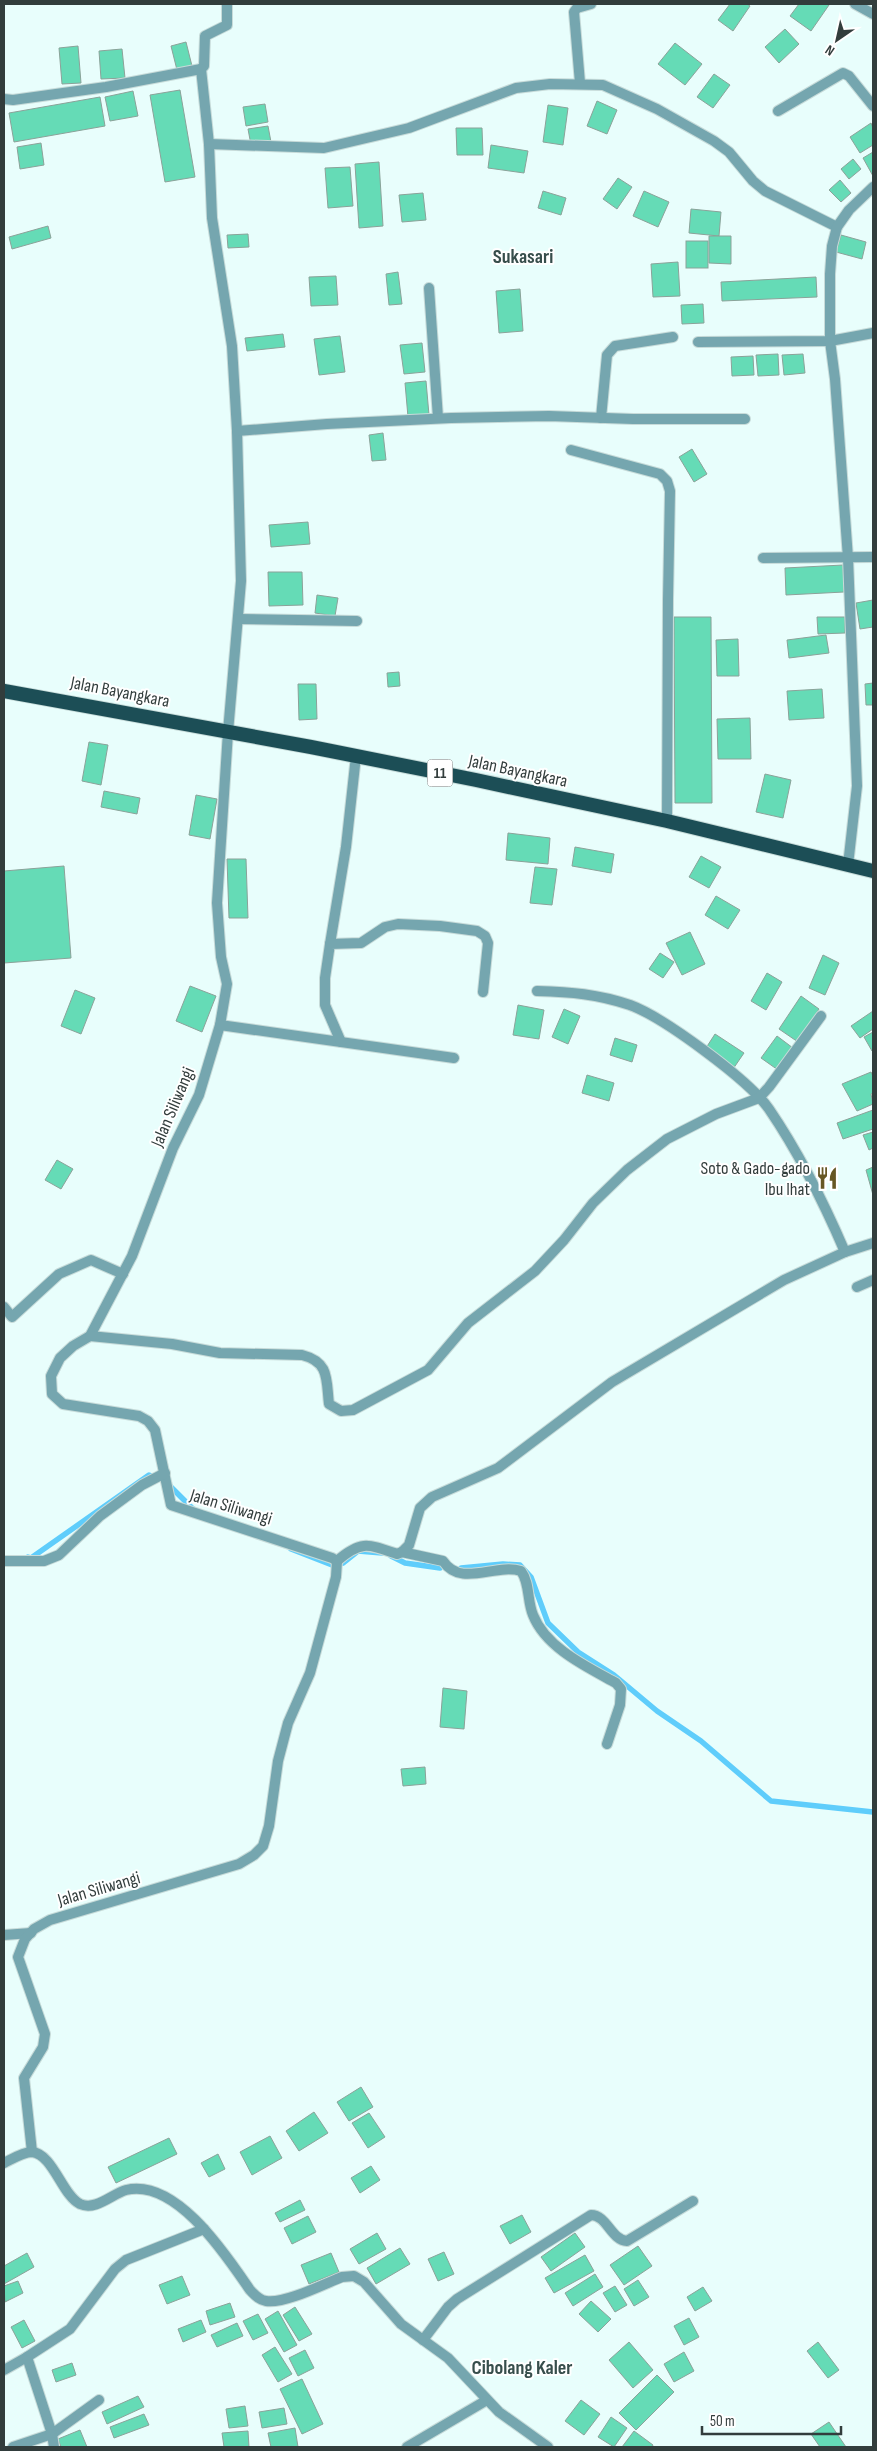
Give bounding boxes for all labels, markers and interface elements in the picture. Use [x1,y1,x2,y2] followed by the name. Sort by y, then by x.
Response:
[812,15,862,65] north arrow
[822,41,838,60] text: N
[493,245,553,269] district label: Sukasari
[68,672,171,712] street label: Jalan Bayangkara
[466,750,569,792] street label: Jalan Bayangkara
[428,760,452,786] road number: 11
[146,1064,199,1151] street label: Jalan Siliwangi
[701,1158,810,1200] place label: Soto & Gado-gado Ibu Ihat
[814,1165,840,1191] restaurant icon: Soto & Gado-gado Ibu Ihat
[187,1484,275,1529] street label: Jalan Siliwangi
[54,1867,143,1911] street label: Jalan Siliwangi
[472,2356,573,2380] district label: Cibolang Kaler
[702,2404,841,2436] scale bar
[710,2412,735,2431] text: 50 m

